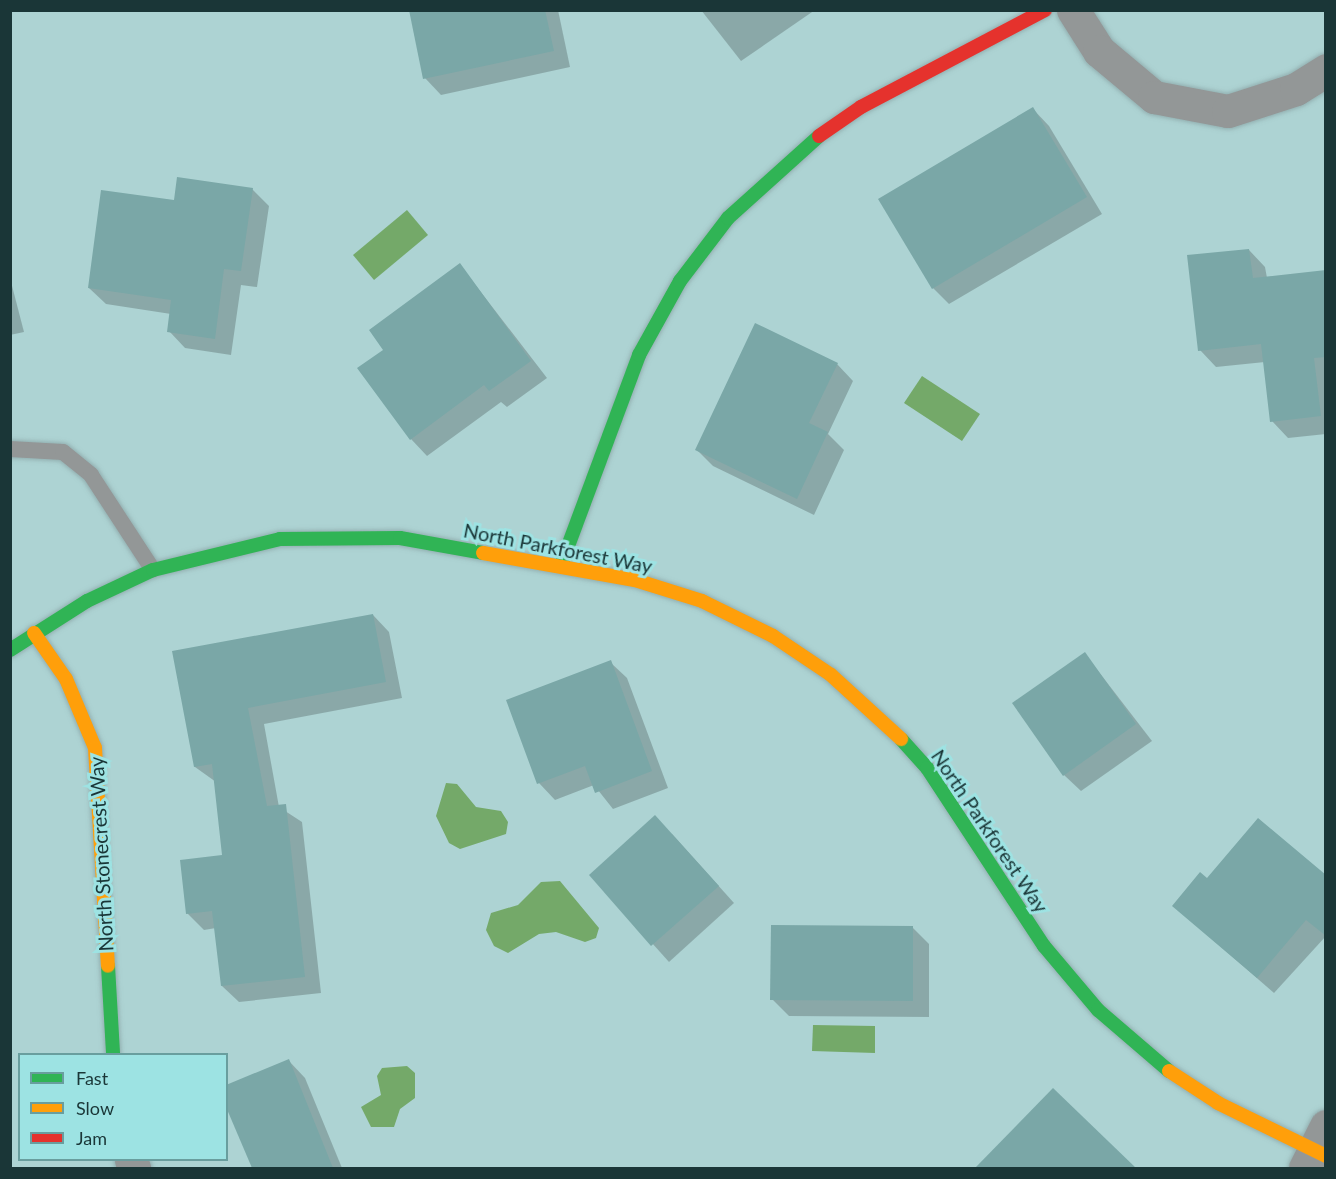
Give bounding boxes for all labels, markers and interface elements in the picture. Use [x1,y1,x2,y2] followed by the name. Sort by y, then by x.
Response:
[461,518,655,578] street label: North Parkforest Way
[926,745,1054,917] street label: North Parkforest Way
[84,756,118,952] street label: North Stonecrest Way
[18,1053,228,1161] legend
[76,1067,108,1089] text: Fast
[76,1097,114,1119] text: Slow
[76,1127,107,1149] text: Jam

